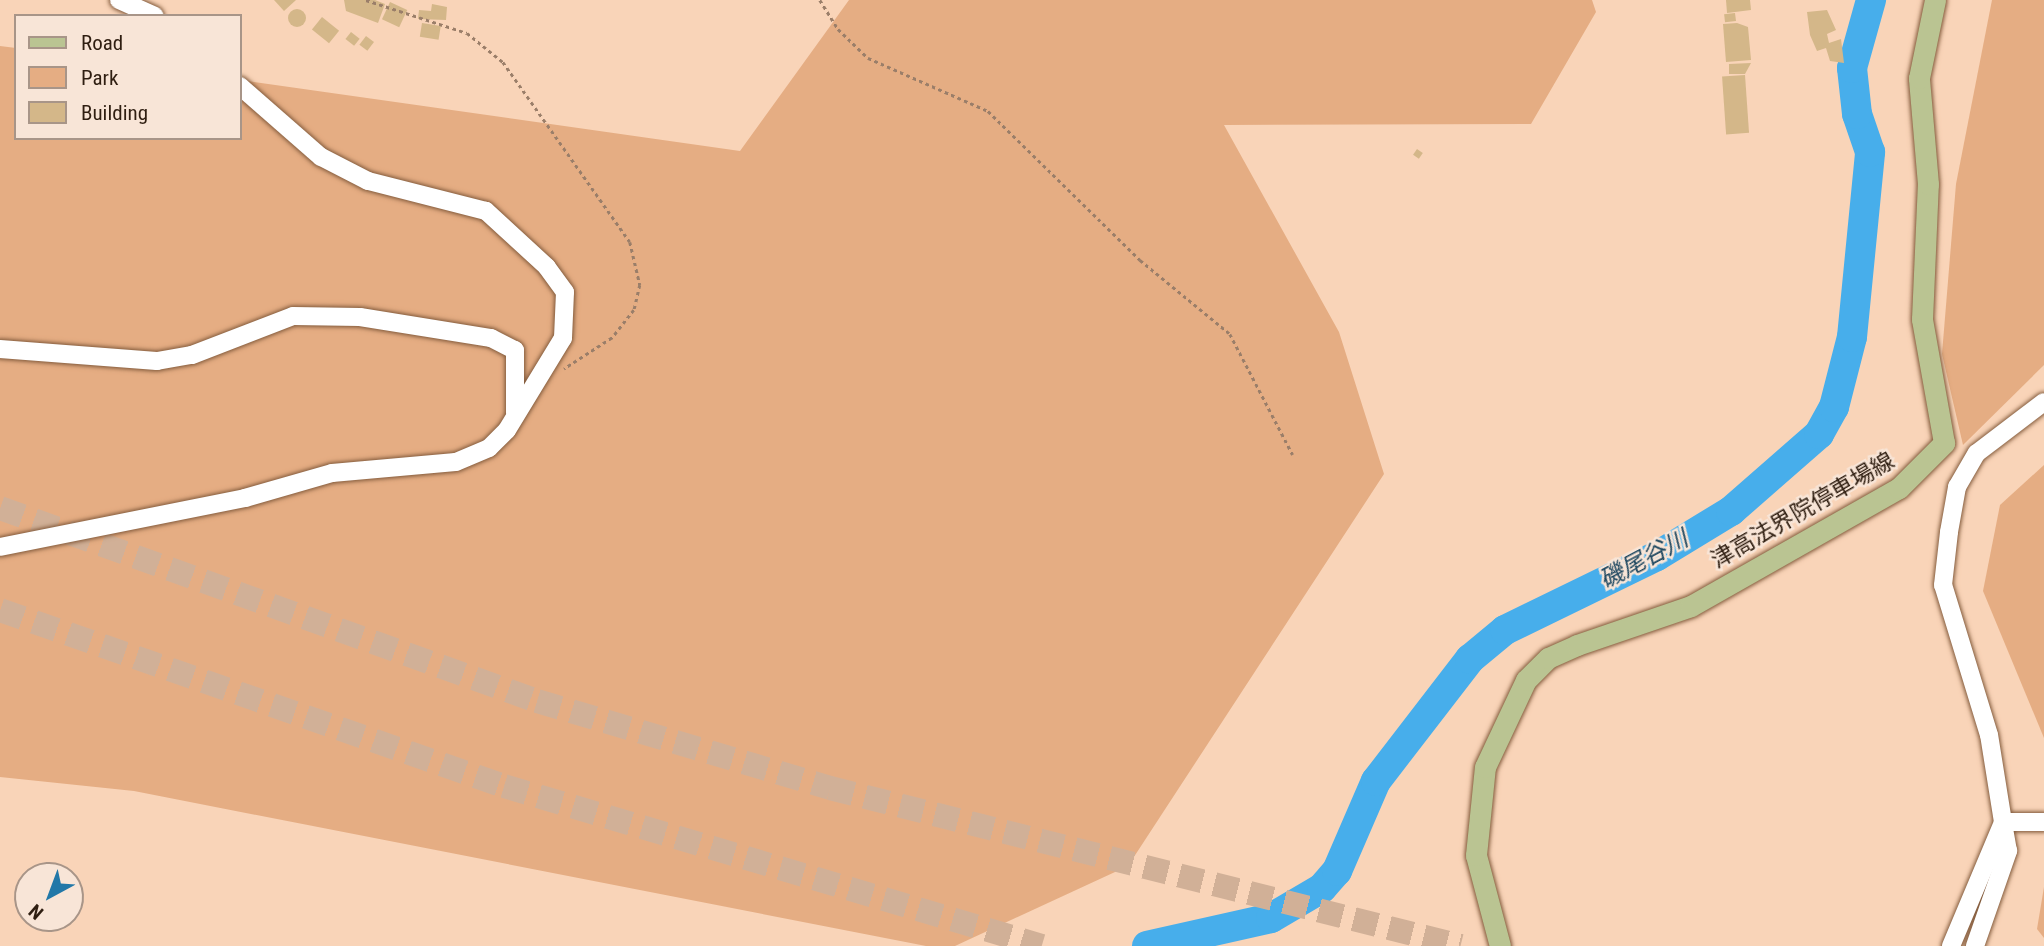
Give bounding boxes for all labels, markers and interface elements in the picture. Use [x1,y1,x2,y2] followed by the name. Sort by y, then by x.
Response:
[14,14,242,140] legend
[81,31,123,55] text: Road
[81,66,118,90] text: Park
[81,101,148,125] text: Building
[1706,447,1900,575] street label: 津高法界院停車場線
[1595,525,1693,595] water label: 磯尾谷川
[14,862,84,932] north arrow
[24,899,48,924] text: N

